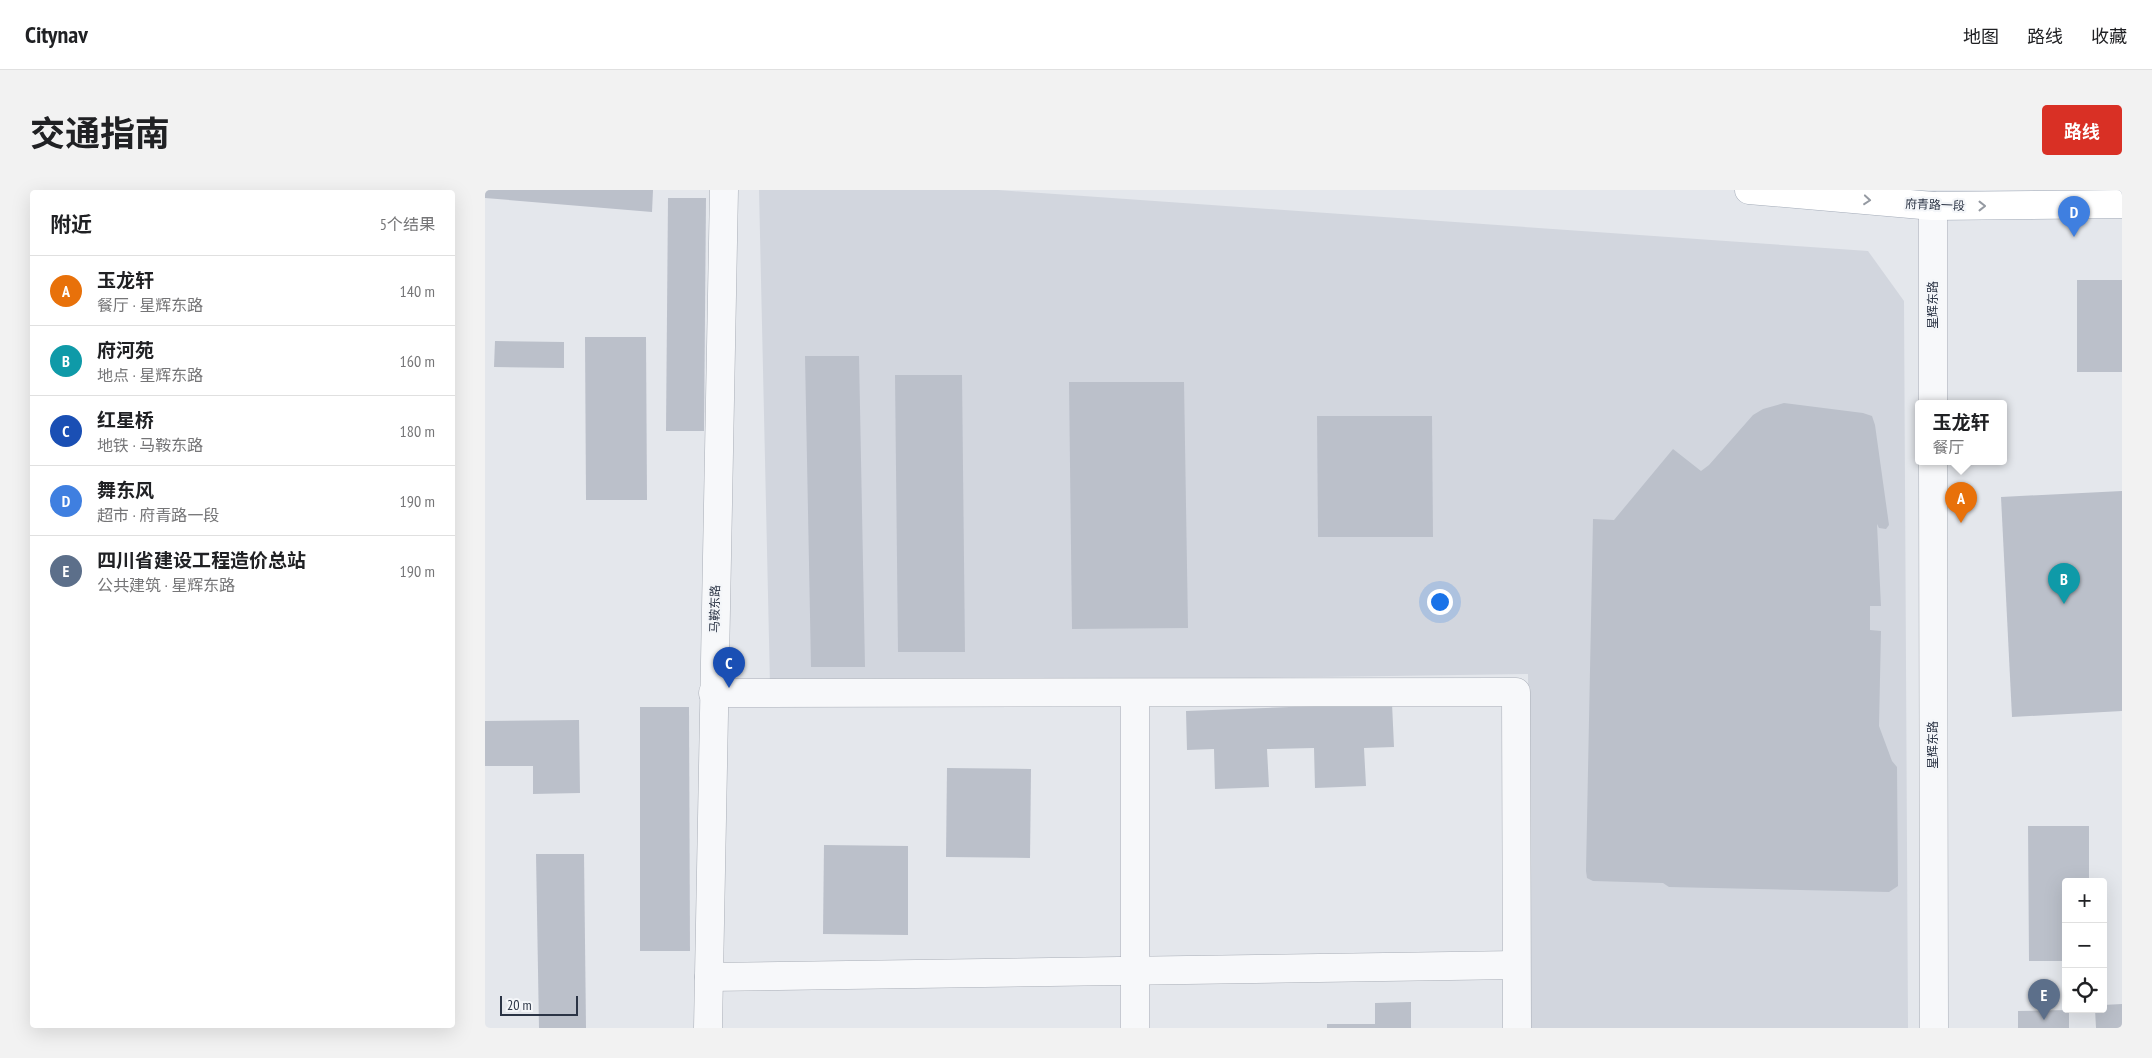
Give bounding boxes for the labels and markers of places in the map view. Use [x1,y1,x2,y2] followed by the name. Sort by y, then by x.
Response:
[2058,196,2090,237] pin: D
[1945,482,1977,523] pin: A
[2048,563,2080,604] pin: B
[713,647,745,688] pin: C
[2028,979,2060,1020] pin: E

